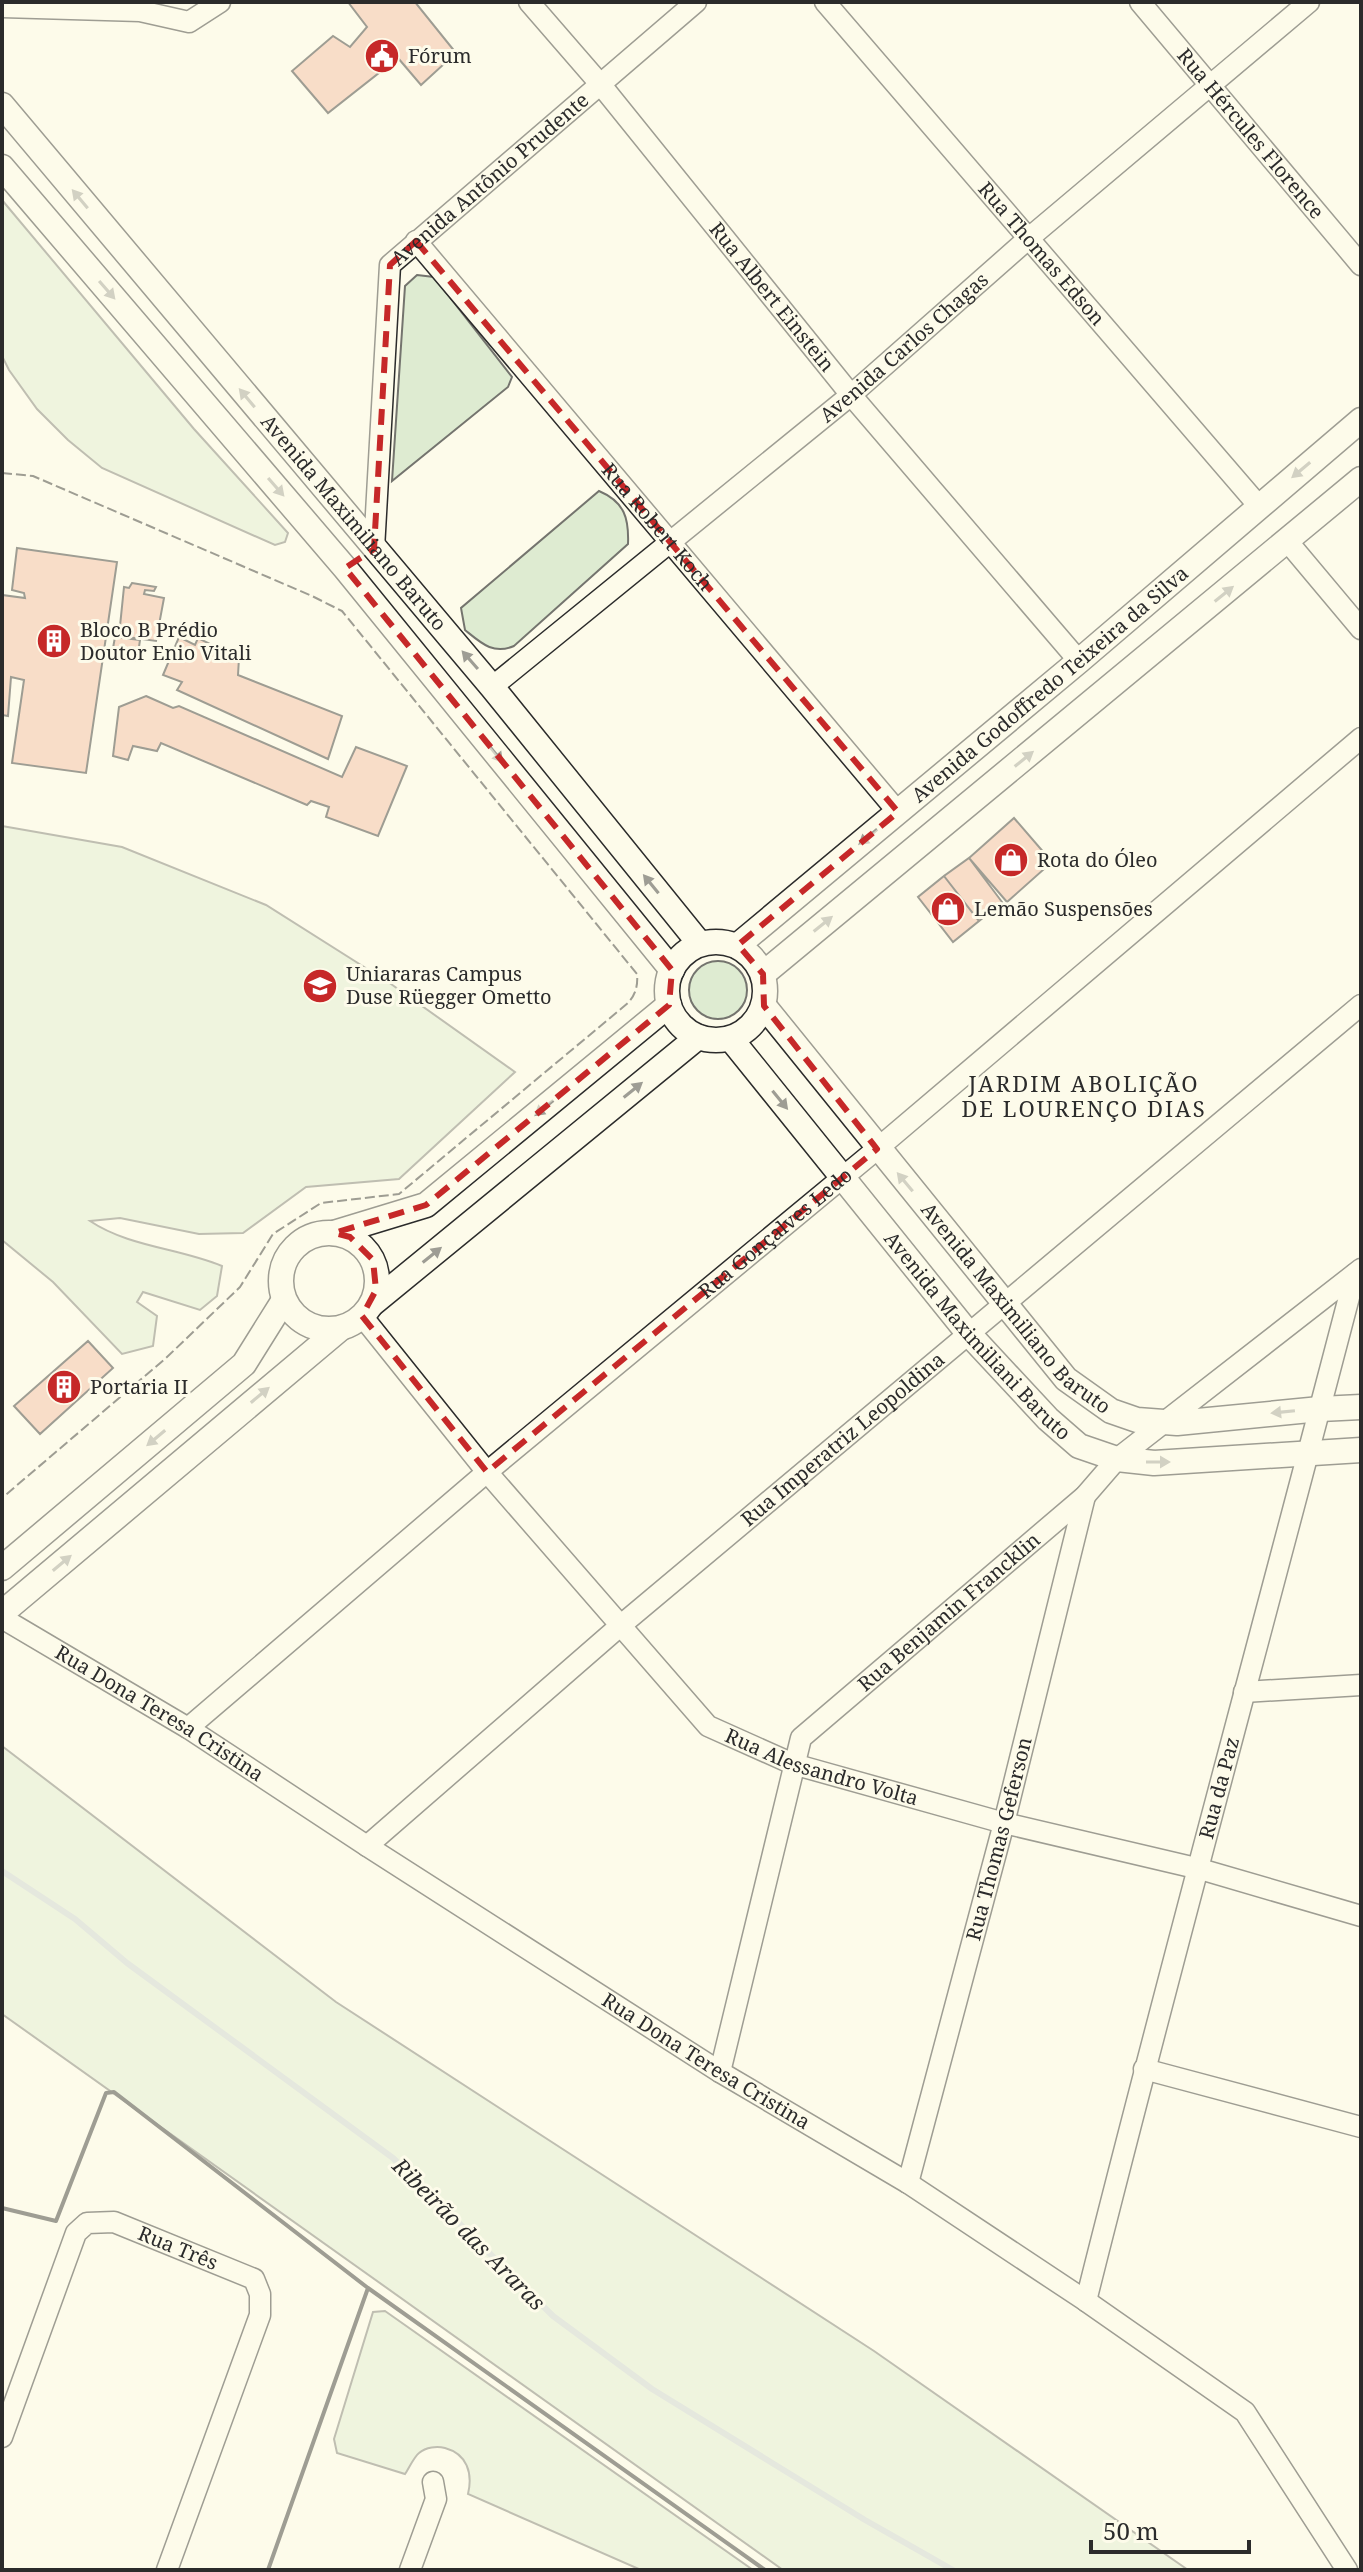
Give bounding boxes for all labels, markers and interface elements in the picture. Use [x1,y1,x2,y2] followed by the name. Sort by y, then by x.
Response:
[363,37,401,75] public building icon: Fórum
[408,42,472,69] place label: Fórum
[1172,42,1331,224] street label: Rua Hércules Florence
[385,86,594,272] street label: Avenida Antônio Prudente
[973,176,1111,331] street label: Rua Thomas Edson
[72,189,89,209] one-way arrow
[704,216,841,377] street label: Rua Albert Einstein
[814,266,994,428] street label: Avenida Carlos Chagas
[98,279,115,299] one-way arrow
[239,388,256,408] one-way arrow
[255,408,453,636] street label: Avenida Maximiliano Baruto
[596,457,720,596] street label: Rua Robert Koch
[1291,461,1311,478] one-way arrow
[267,477,284,497] one-way arrow
[906,560,1194,808] street label: Avenida Godoffredo Teixeira da Silva
[1214,586,1234,603] one-way arrow
[80,616,252,666] place label: Bloco B Prédio Doutor Enio Vitali
[35,622,73,660] building icon: Bloco B Prédio Doutor Enio Vitali
[461,651,479,670] one-way arrow
[487,743,503,763] one-way arrow
[1013,751,1033,768] one-way arrow
[858,828,878,845] one-way arrow
[992,841,1030,879] shop icon: Rota do Óleo
[1037,846,1157,873] place label: Rota do Óleo
[643,873,660,894] one-way arrow
[929,890,967,928] shop icon: Lemão Suspensões
[974,895,1153,922] place label: Lemão Suspensões
[813,917,833,933] one-way arrow
[346,960,552,1010] place label: Uniararas Campus Duse Rüegger Ometto
[301,967,339,1005] school or university icon: Uniararas Campus Duse Rüegger Ometto
[961,1068,1207,1123] district label: JARDIM ABOLIÇÃO DE LOURENÇO DIAS
[623,1082,643,1099] one-way arrow
[771,1090,787,1110] one-way arrow
[534,1099,554,1116] one-way arrow
[693,1161,858,1304] street label: Rua Gonçalves Ledo
[897,1172,914,1192] one-way arrow
[915,1196,1116,1420] street label: Avenida Maximiliano Baruto
[878,1226,1077,1446] street label: Avenida Maximiliani Baruto
[422,1247,442,1264] one-way arrow
[735,1346,950,1532] street label: Rua Imperatriz Leopoldina
[45,1368,83,1406] building icon: Portaria II
[90,1373,188,1400] place label: Portaria II
[250,1387,270,1404] one-way arrow
[1270,1406,1295,1419] one-way arrow
[147,1429,167,1446] one-way arrow
[1146,1455,1171,1468] one-way arrow
[852,1526,1046,1697] street label: Rua Benjamin Francklin
[51,1555,71,1572] one-way arrow
[50,1638,269,1787] street label: Rua Dona Teresa Cristina
[721,1721,921,1811] street label: Rua Alessandro Volta
[959,1734,1038,1943] street label: Rua Thomas Geferson
[1192,1734,1245,1842] street label: Rua da Paz
[597,1986,815,2135] street label: Rua Dona Teresa Cristina
[386,2150,553,2316] water label: Ribeirão das Araras
[134,2219,222,2276] street label: Rua Três
[1091,2504,1249,2554] scale bar
[1103,2514,1159,2547] text: 50 m

